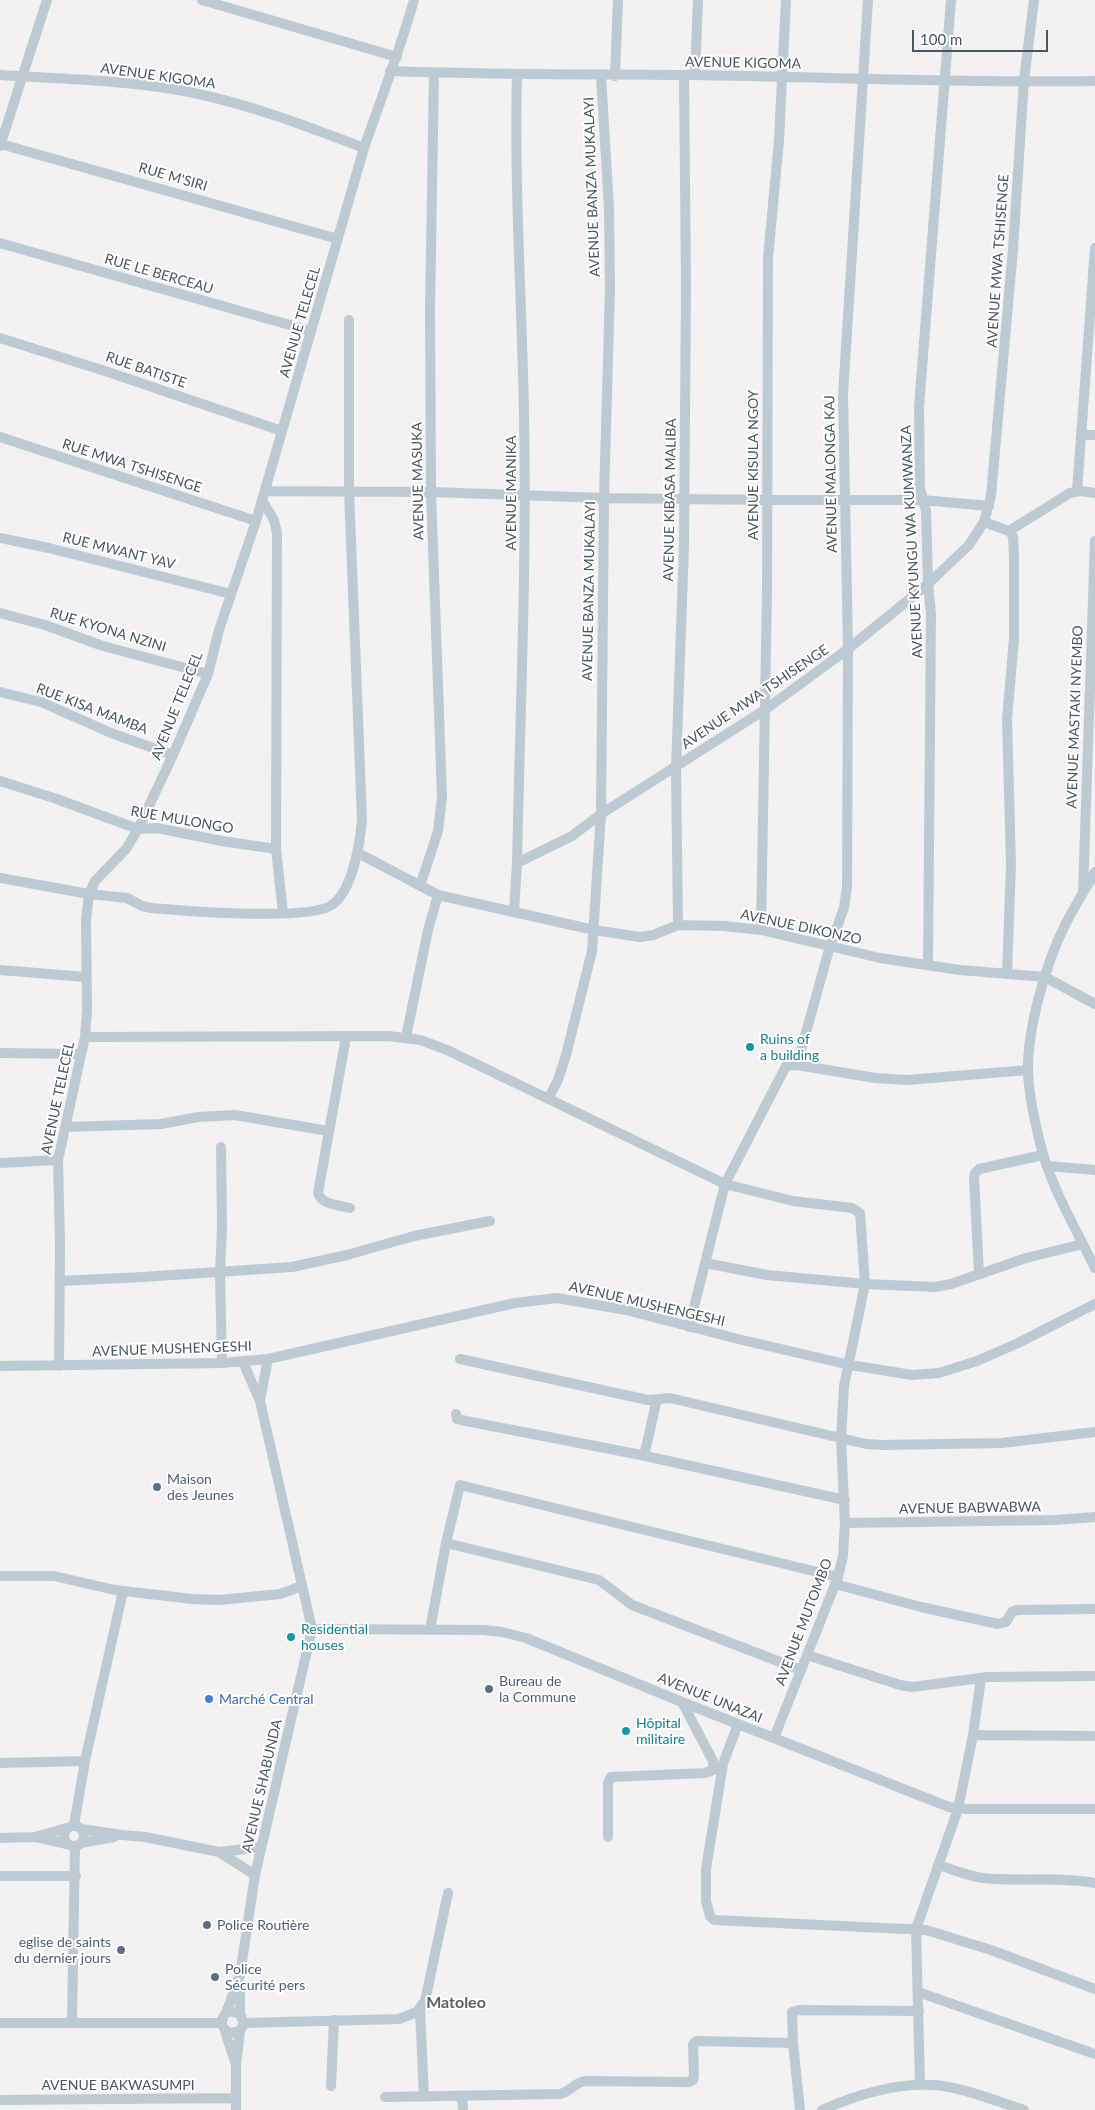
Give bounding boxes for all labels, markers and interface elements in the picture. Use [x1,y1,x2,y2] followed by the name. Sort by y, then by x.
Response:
[915,20,1051,52] scale bar
[920,30,962,48] text: 100 m
[685,54,801,72] street label: AVENUE KIGOMA
[99,60,217,92] street label: AVENUE KIGOMA
[580,97,604,277] street label: AVENUE BANZA MUKALAYI
[137,159,209,195] street label: RUE M'SIRI
[984,174,1012,348] street label: AVENUE MWA TSHISENGE
[103,250,215,298] street label: RUE LE BERCEAU
[276,264,324,380] street label: AVENUE TELECEL
[103,348,189,392] street label: RUE BATISTE
[745,390,761,540] street label: AVENUE KISULA NGOY
[821,395,841,553] street label: AVENUE MALONGA KAJ
[660,418,680,582] street label: AVENUE KIBASA MALIBA
[409,422,427,540] street label: AVENUE MASUKA
[898,425,926,659] street label: AVENUE KYUNGU WA KUMWANZA
[60,435,204,497] street label: RUE MWA TSHISENGE
[503,436,519,550] street label: AVENUE MANIKA
[579,501,599,681] street label: AVENUE BANZA MUKALAYI
[61,529,177,573] street label: RUE MWANT YAV
[48,604,168,656] street label: RUE KYONA NZINI
[1063,625,1087,809] street label: AVENUE MASTAKI NYEMBO
[678,641,832,753] street label: AVENUE MWA TSHISENGE
[148,650,206,762] street label: AVENUE TELECEL
[34,680,150,738] street label: RUE KISA MAMBA
[129,803,235,837] street label: RUE MULONGO
[739,906,863,948] street label: AVENUE DIKONZO
[760,1031,819,1064] place label: Ruins of a building
[38,1040,78,1156] street label: AVENUE TELECEL
[744,1041,756,1053] marker: Ruins of a building
[567,1278,727,1330] street label: AVENUE MUSHENGESHI
[92,1338,252,1360] street label: AVENUE MUSHENGESHI
[167,1471,234,1504] place label: Maison des Jeunes
[151,1481,163,1493] marker: Maison des Jeunes
[899,1498,1041,1518] street label: AVENUE BABWABWA
[772,1556,836,1688] street label: AVENUE MUTOMBO
[301,1621,368,1654] place label: Residential houses
[285,1631,297,1643] marker: Residential houses
[655,1669,765,1727] street label: AVENUE UNAZAI
[499,1673,576,1705] place label: Bureau de la Commune
[483,1683,495,1695] marker: Bureau de la Commune
[219,1691,314,1707] place label: Marché Central
[203,1693,215,1705] marker: Marché Central
[636,1715,685,1748] place label: Hôpital militaire
[238,1718,286,1854] street label: AVENUE SHABUNDA
[620,1725,632,1737] marker: Hôpital militaire
[217,1917,309,1933] place label: Police Routière
[201,1919,213,1931] marker: Police Routière
[14,1934,111,1966] place label: eglise de saints du dernier jours
[115,1944,127,1956] marker: eglise de saints du dernier jours
[225,1961,305,1994] place label: Police Sécurité pers
[209,1971,221,1983] marker: Police Sécurité pers
[426,1993,486,2013] district label: Matoleo
[41,2077,195,2093] street label: AVENUE BAKWASUMPI

